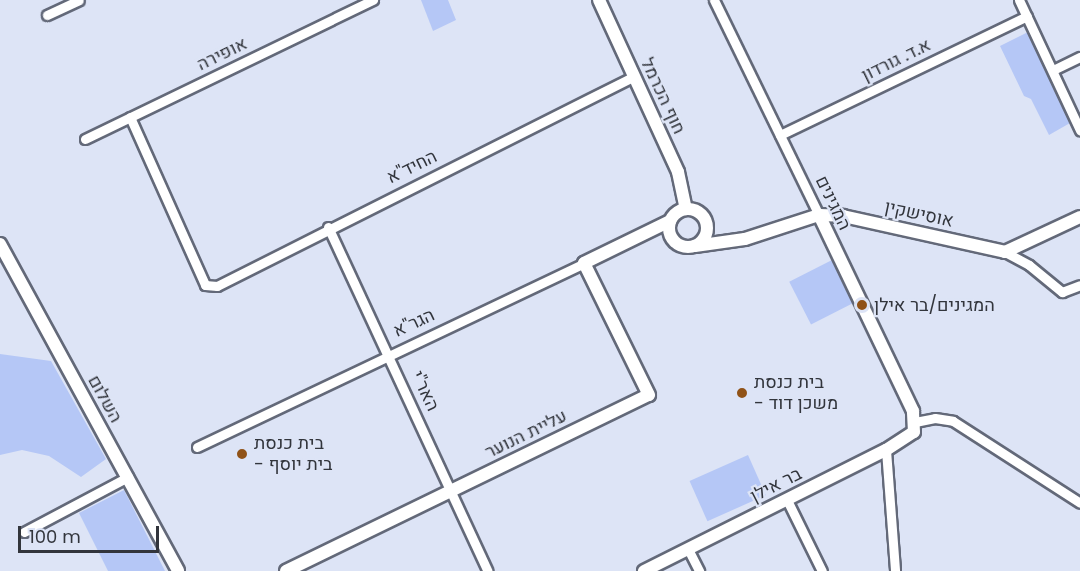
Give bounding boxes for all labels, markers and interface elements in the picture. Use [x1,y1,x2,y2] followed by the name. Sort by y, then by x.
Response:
[193,33,251,75] street label: אופירה
[858,34,934,86] street label: א.ד. גורדון
[636,55,690,137] street label: חוף הכרמל
[383,146,441,188] street label: החיד"א
[811,172,855,234] street label: המגינים
[883,196,955,232] street label: אוסישקין
[874,294,995,316] place label: המגינים/בר אילן
[855,298,869,312] marker: המגינים/בר אילן
[390,304,438,342] street label: הגר"א
[406,368,444,414] street label: האר"י
[83,372,127,426] street label: השלום
[754,372,838,415] place label: בית כנסת - משכן דוד
[735,386,749,400] marker: בית כנסת - משכן דוד
[482,405,570,463] street label: עליית הנוער
[254,433,333,476] place label: בית כנסת - בית יוסף
[235,447,249,461] marker: בית כנסת - בית יוסף
[747,463,805,507] street label: בר אילן
[21,514,162,552] scale bar
[29,524,81,549] text: 100 m

